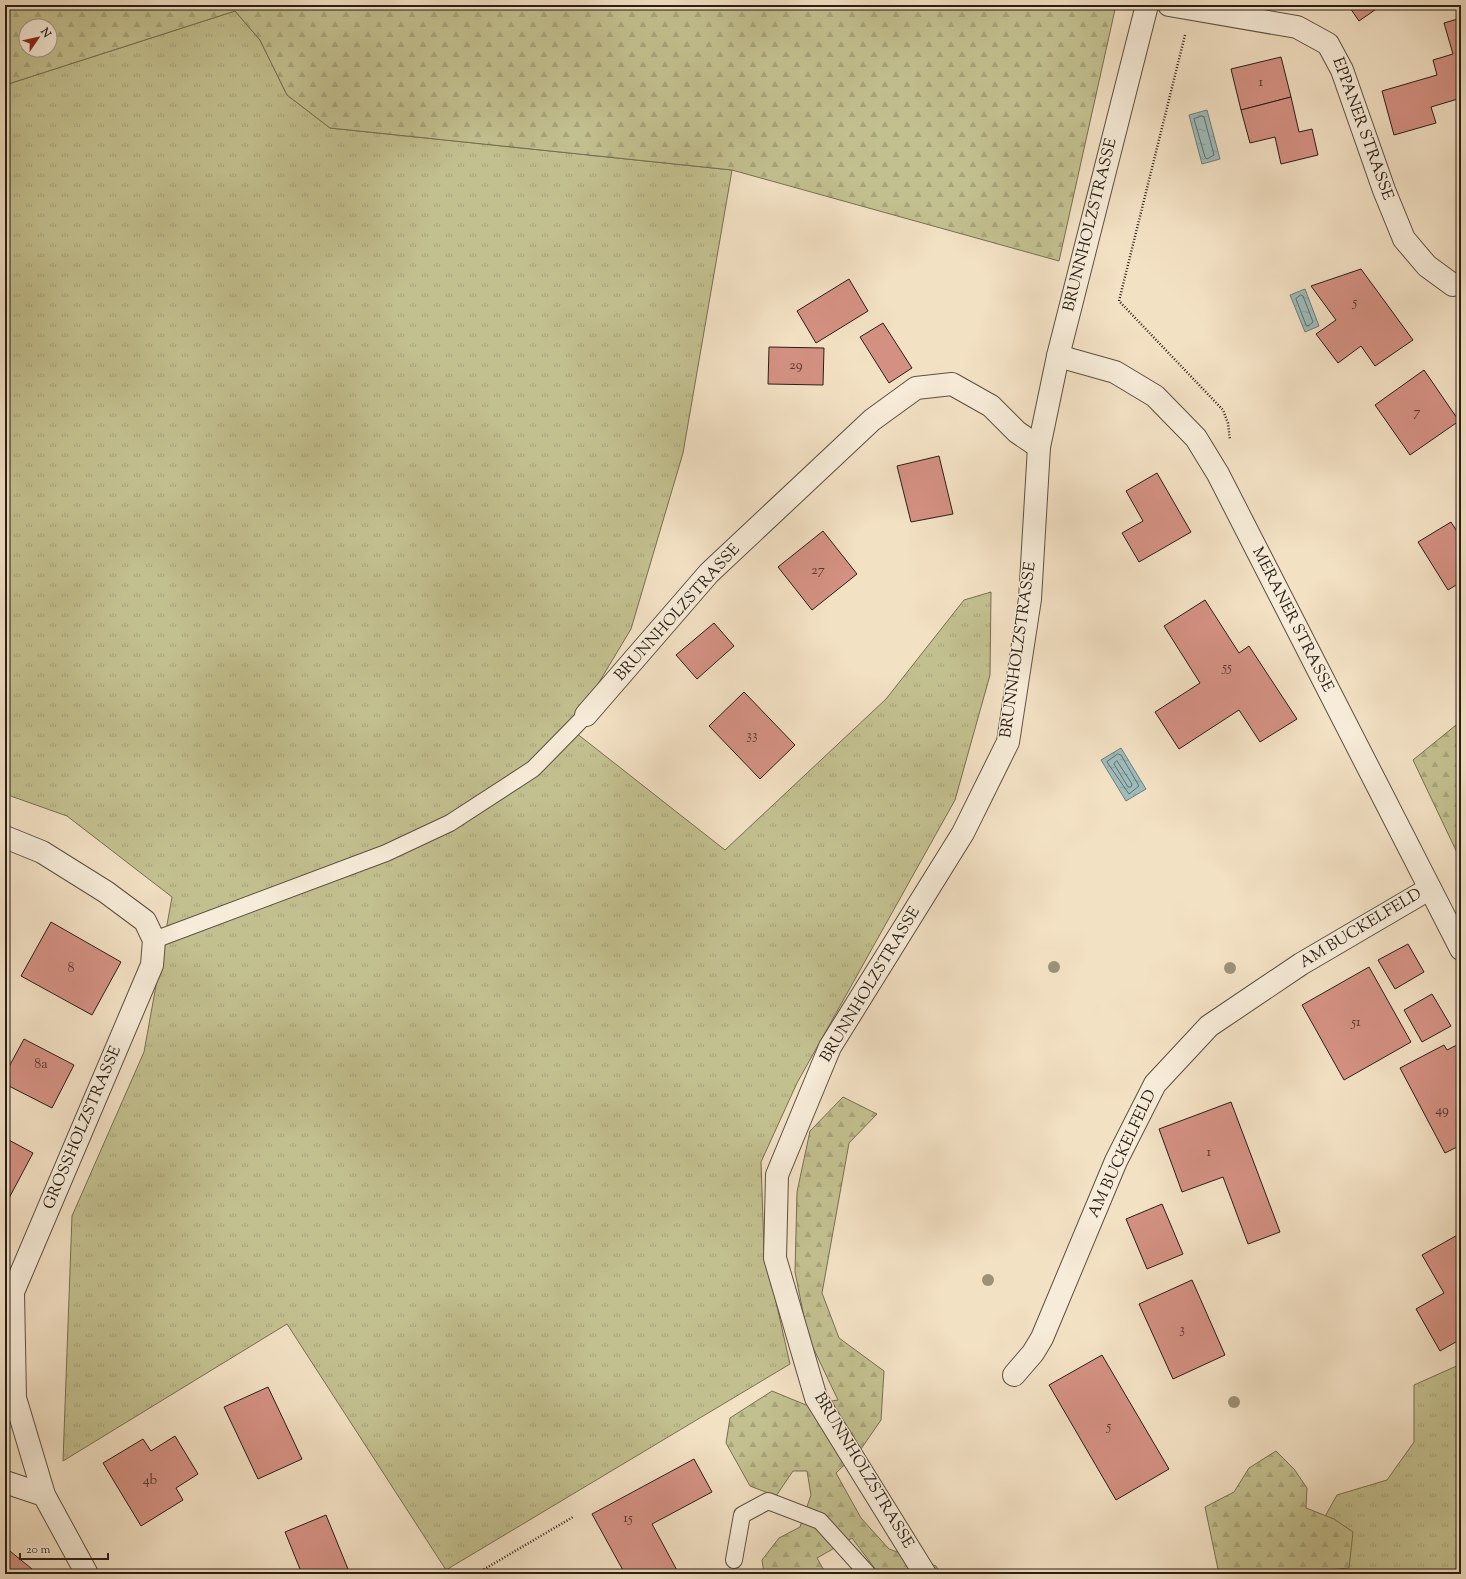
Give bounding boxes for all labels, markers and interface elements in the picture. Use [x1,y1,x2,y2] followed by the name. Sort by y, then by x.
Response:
[18,18,58,58] north arrow
[36,24,55,41] text: N
[1325,54,1399,204] street label: EPPANER STRASSE
[1259,73,1264,93] house number: 1
[1058,136,1124,314] street label: BRUNNHOLZSTRASSE
[1352,293,1358,313] house number: 5
[789,356,803,376] house number: 29
[1413,403,1421,423] house number: 7
[610,539,746,687] street label: BRUNNHOLZSTRASSE
[1245,544,1339,697] street label: MERANER STRASSE
[995,560,1043,740] street label: BRUNNHOLZSTRASSE
[811,561,825,581] house number: 27
[1221,658,1232,678] house number: 55
[746,726,758,746] house number: 33
[1296,883,1426,975] street label: AM BUCKELFELD
[815,903,927,1067] street label: BRUNNHOLZSTRASSE
[68,959,75,979] house number: 8
[1350,1013,1361,1033] house number: 51
[38,1042,128,1213] street label: GROSSHOLZSTRASSE
[34,1055,48,1075] house number: 8a
[1083,1086,1163,1222] street label: AM BUCKELFELD
[1435,1101,1449,1121] house number: 49
[1207,1143,1212,1163] house number: 1
[1179,1320,1185,1340] house number: 3
[807,1389,919,1553] street label: BRUNNHOLZSTRASSE
[1106,1417,1112,1437] house number: 5
[143,1471,158,1491] house number: 4b
[623,1509,633,1529] house number: 15
[20,1535,108,1561] scale bar
[26,1541,51,1559] text: 20 m

